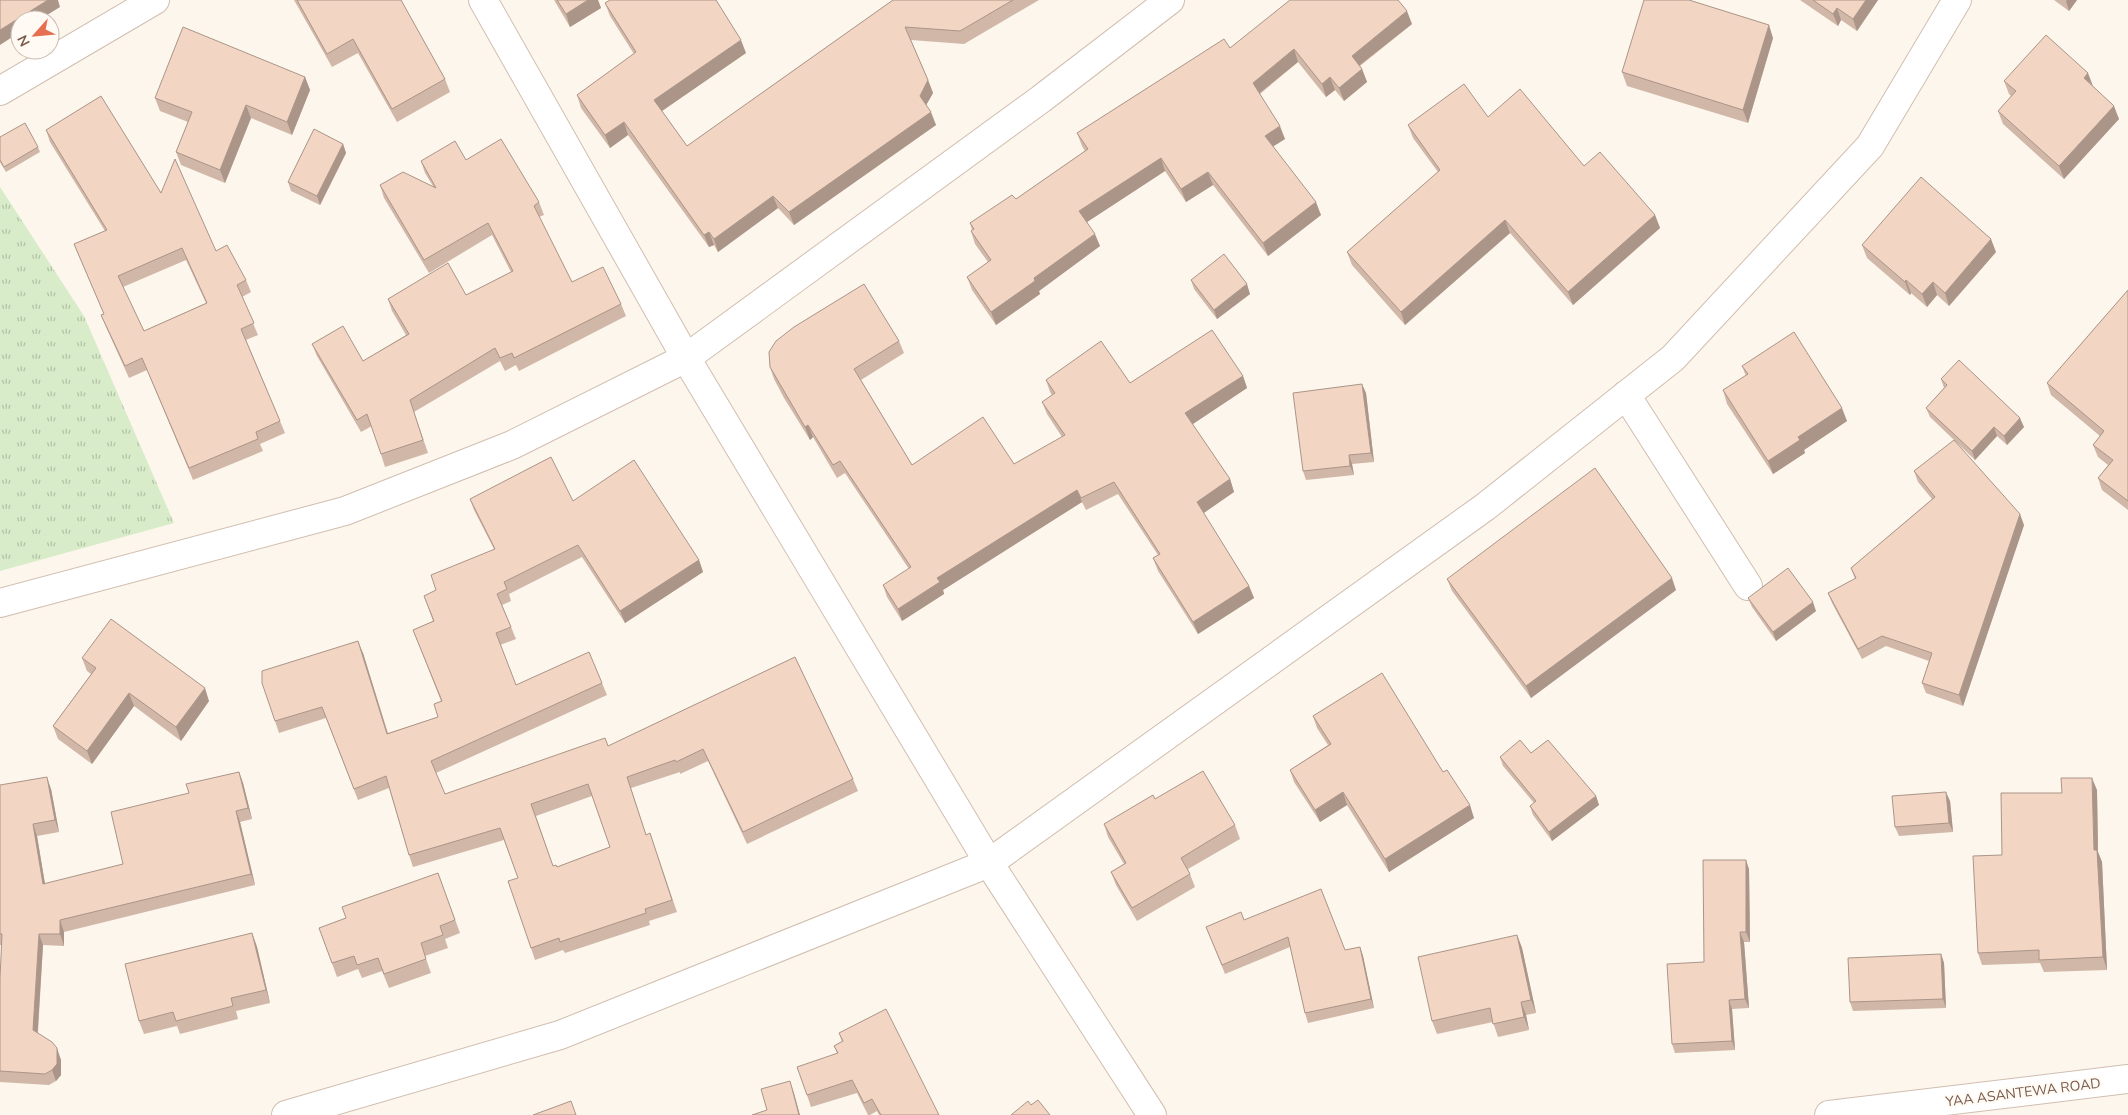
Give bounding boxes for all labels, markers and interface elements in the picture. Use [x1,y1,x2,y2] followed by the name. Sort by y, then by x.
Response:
[10,10,60,60] north arrow
[13,32,35,50] text: N
[1943,1074,2102,1112] street label: YAA ASANTEWA ROAD

